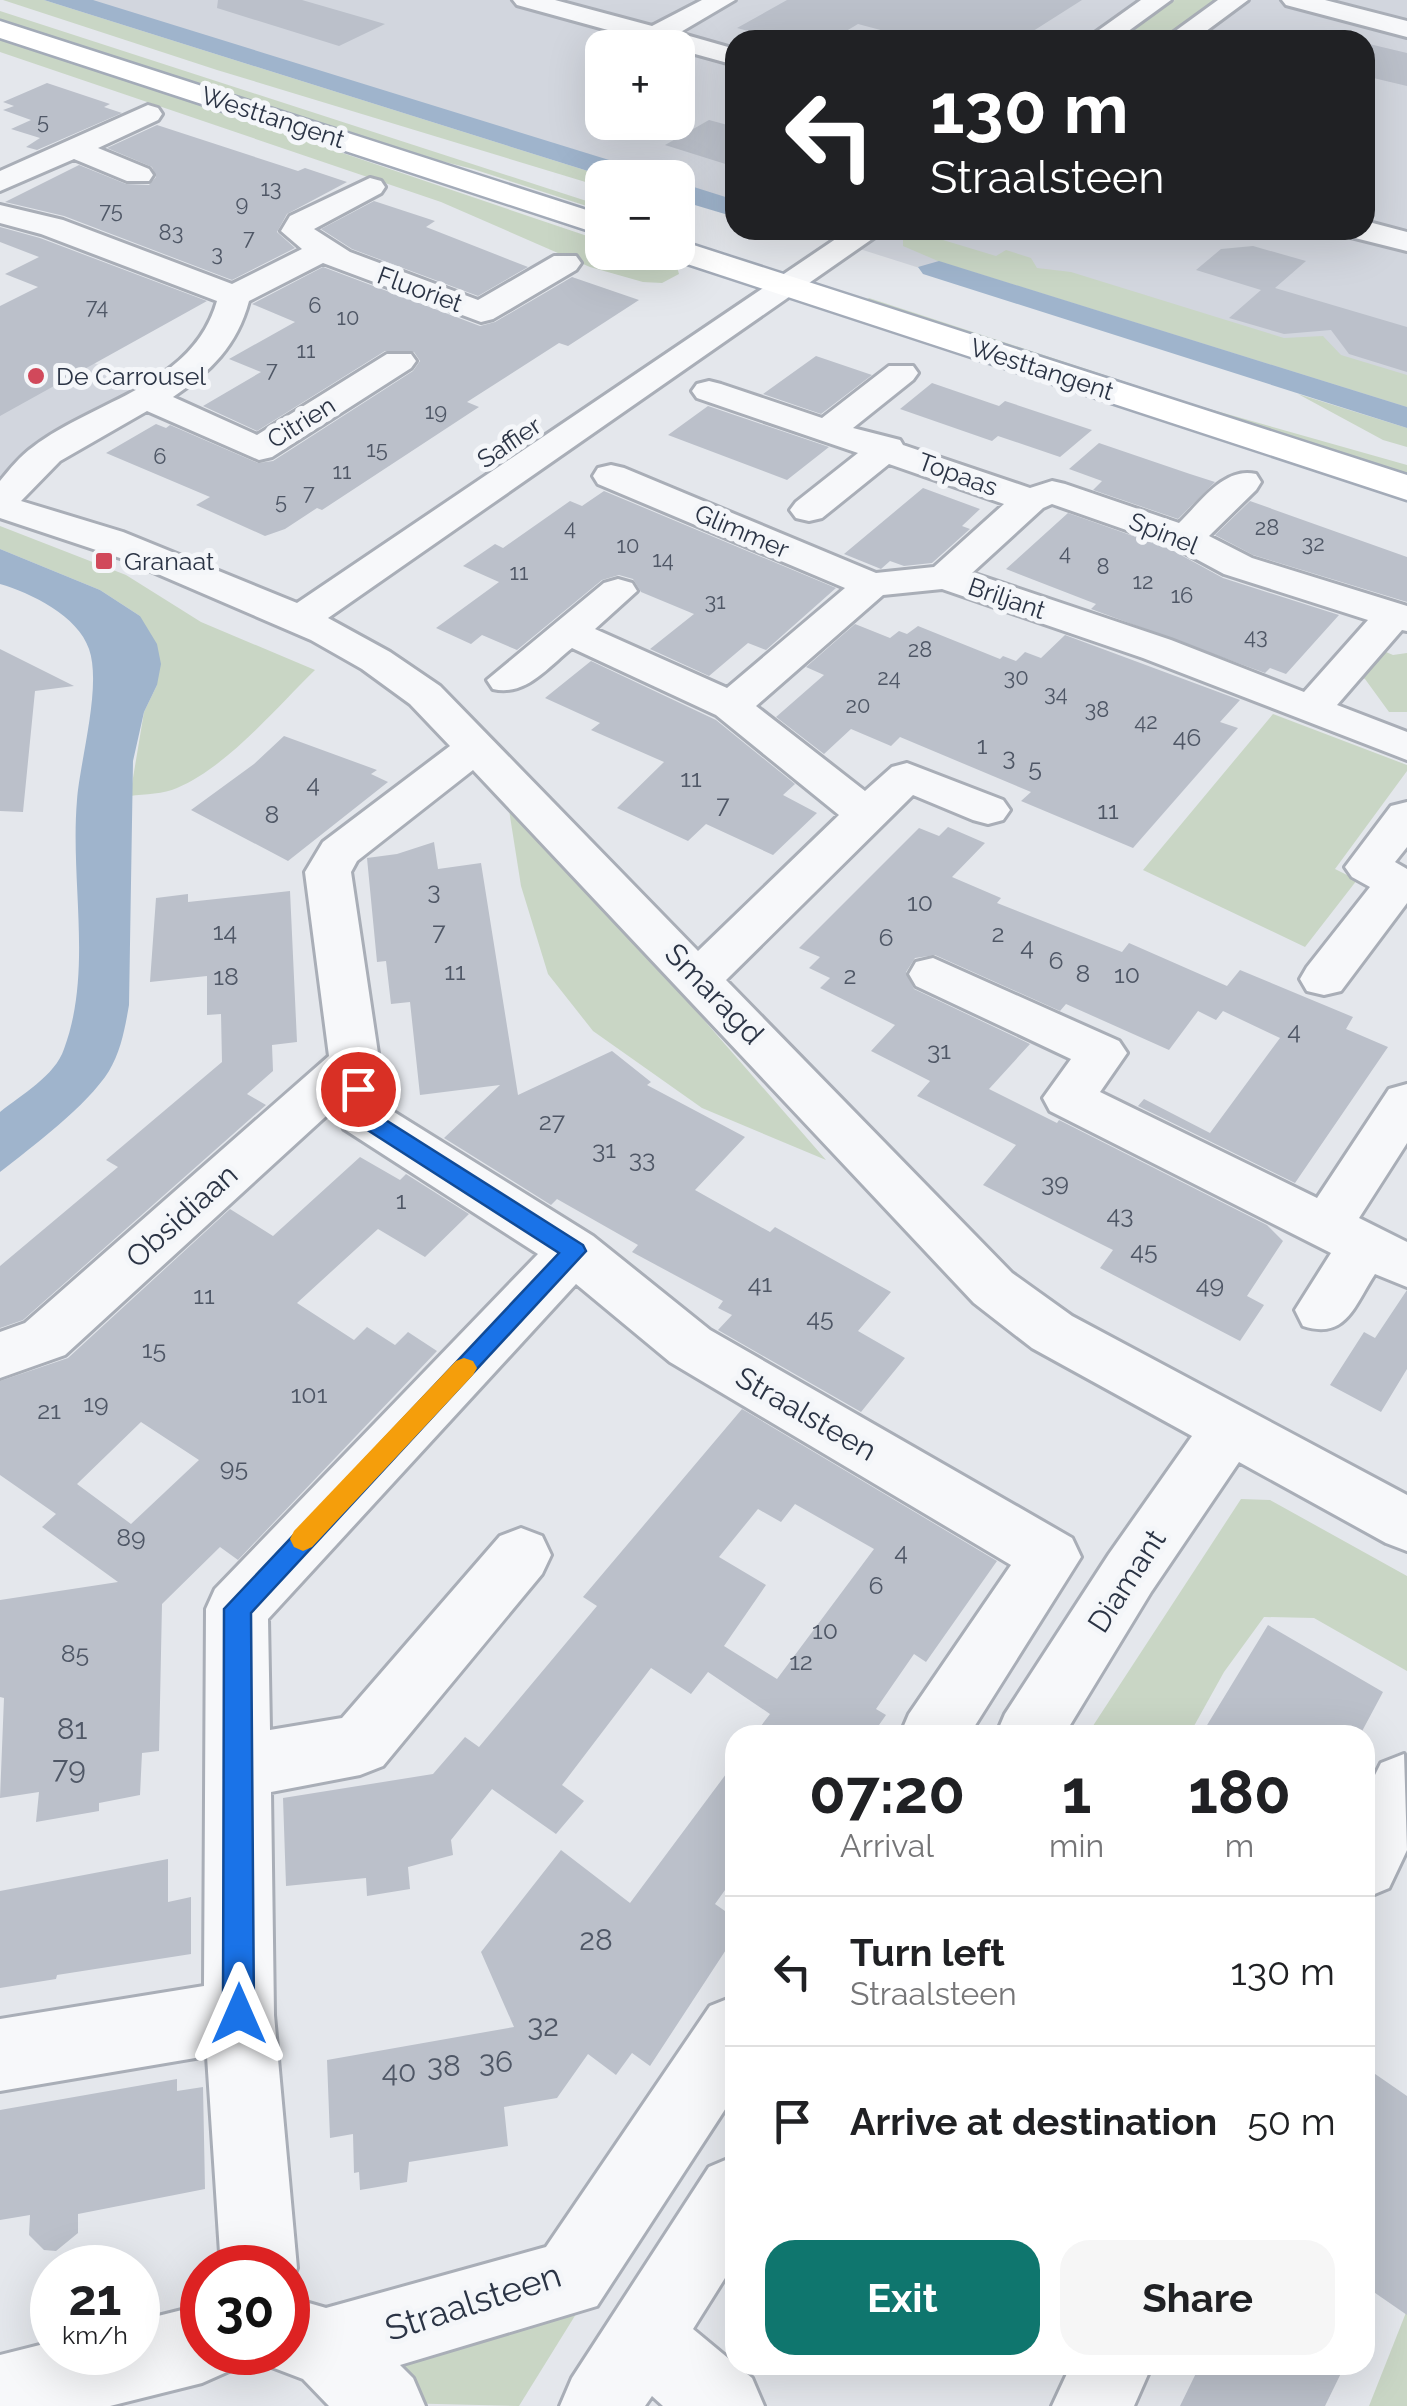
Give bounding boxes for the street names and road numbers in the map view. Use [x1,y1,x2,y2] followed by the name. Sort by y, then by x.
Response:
[197,80,349,154] street label: Westtangent
[373,260,467,318] street label: Fluoriet
[966,332,1118,406] street label: Westtangent
[261,390,341,454] street label: Citrien
[471,410,547,474] street label: Saffier
[914,446,1002,502] street label: Topaas
[690,498,794,564] street label: Glimmer
[1125,506,1203,560] street label: Spinel
[964,571,1050,625] street label: Briljant
[658,936,771,1051] street label: Smaragd
[119,1157,244,1275] street label: Obsidiaan
[730,1359,883,1468] street label: Straalsteen
[1080,1523,1173,1639] street label: Diamant
[380,2254,566,2349] street label: Straalsteen

